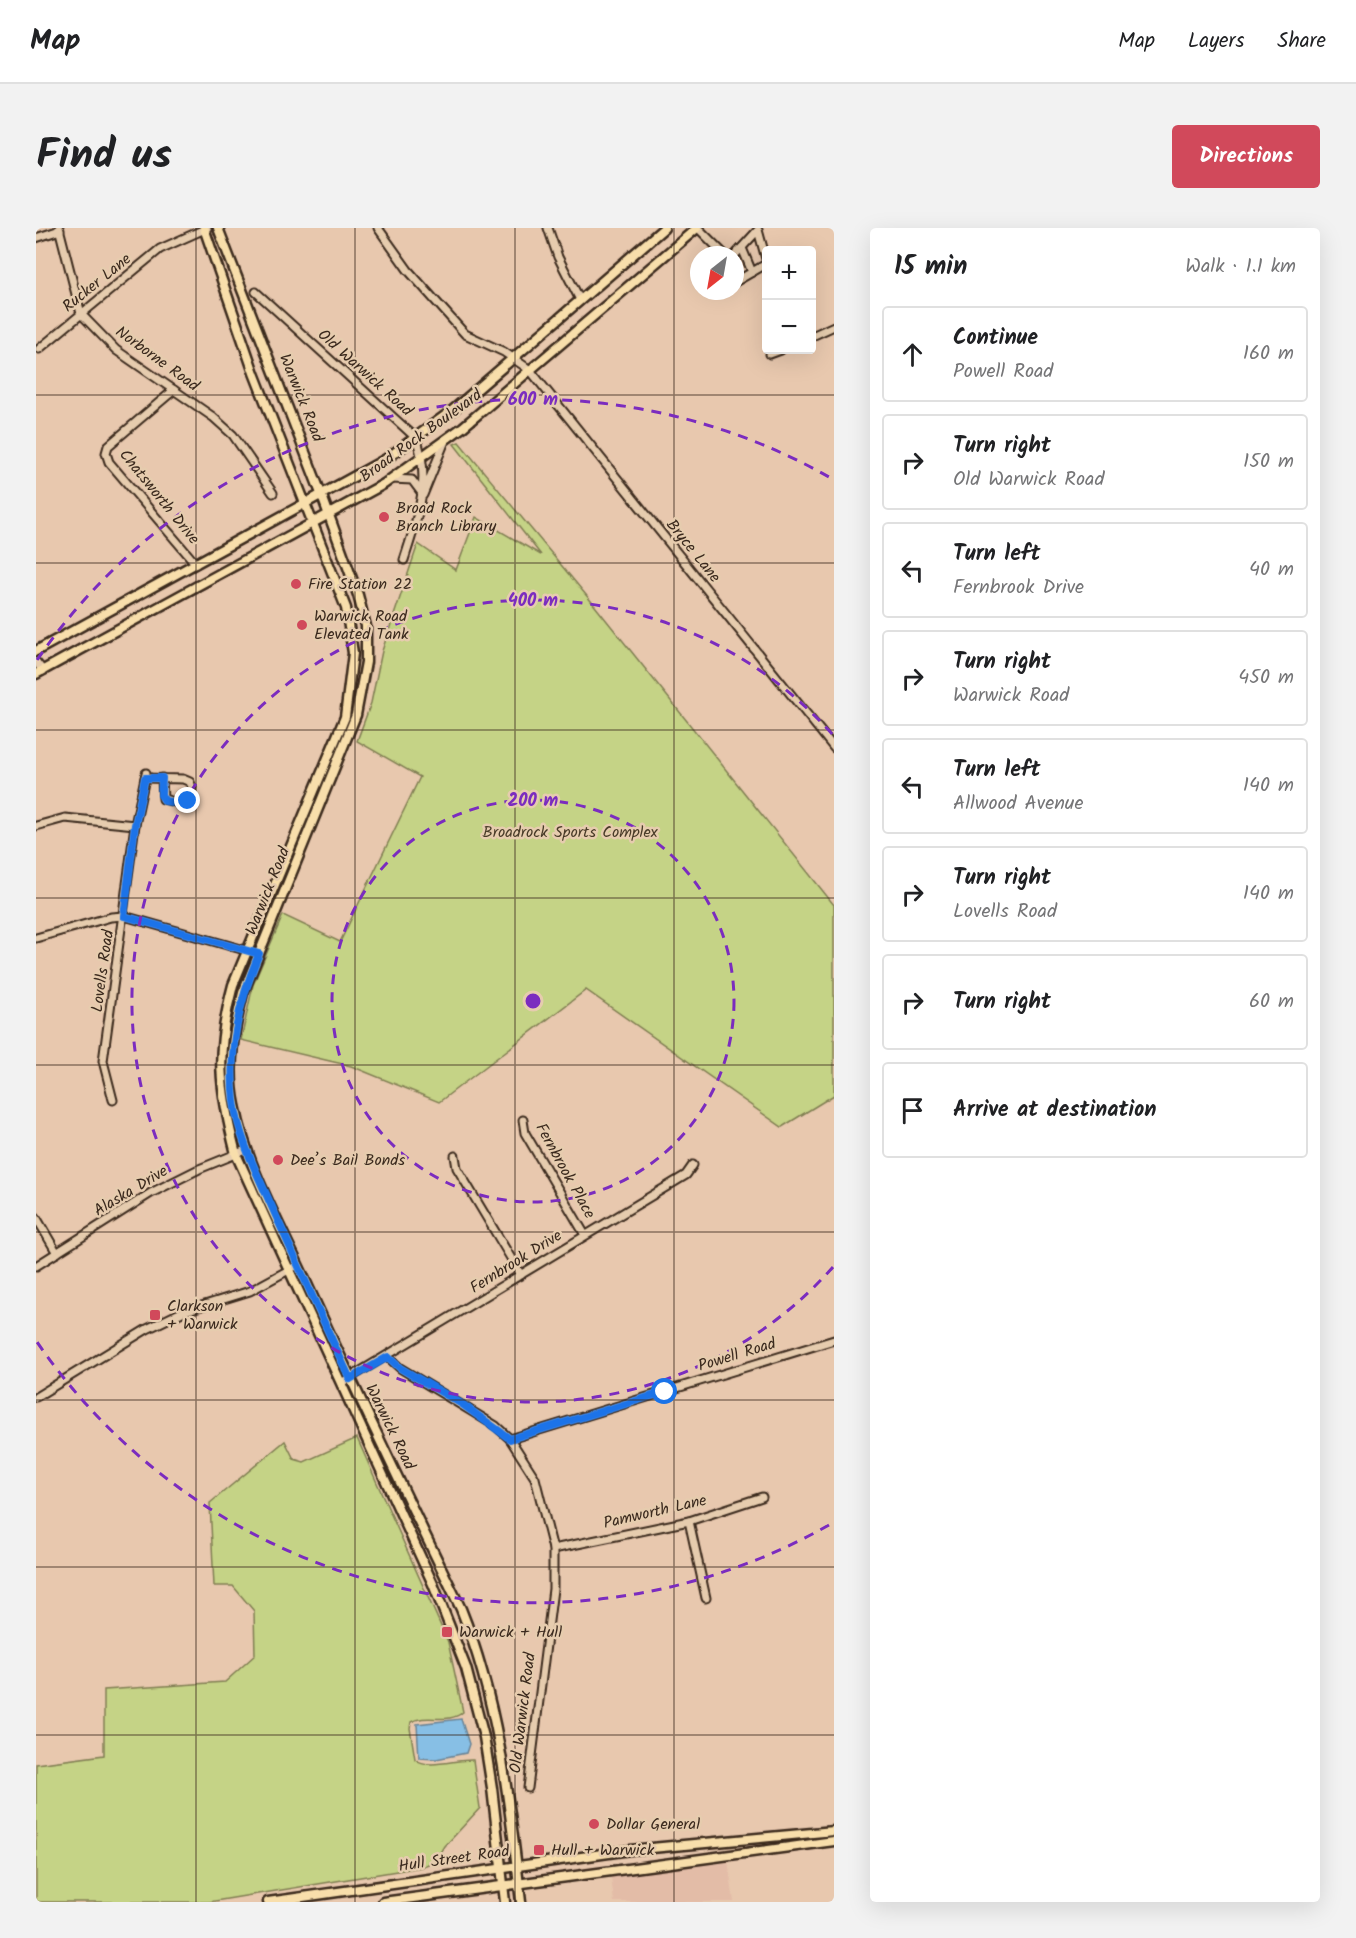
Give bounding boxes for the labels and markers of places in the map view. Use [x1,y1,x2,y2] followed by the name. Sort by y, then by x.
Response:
[396,496,497,539] place label: Broad Rock Branch Library
[377,510,391,524] marker: Broad Rock Branch Library
[308,572,412,597] place label: Fire Station 22
[289,577,303,591] marker: Fire Station 22
[314,604,409,647] place label: Warwick Road Elevated Tank
[295,618,309,632] marker: Warwick Road Elevated Tank
[523,991,543,1011] centre of rings
[290,1148,405,1173] place label: Dee’s Bail Bonds
[271,1153,285,1167] marker: Dee’s Bail Bonds
[167,1294,238,1337] place label: Clarkson + Warwick
[148,1308,162,1322] marker: Clarkson + Warwick
[459,1620,562,1645] place label: Warwick + Hull
[440,1625,454,1639] marker: Warwick + Hull
[606,1812,700,1837] place label: Dollar General
[587,1817,601,1831] marker: Dollar General
[551,1838,655,1863] place label: Hull + Warwick
[532,1843,546,1857] marker: Hull + Warwick

